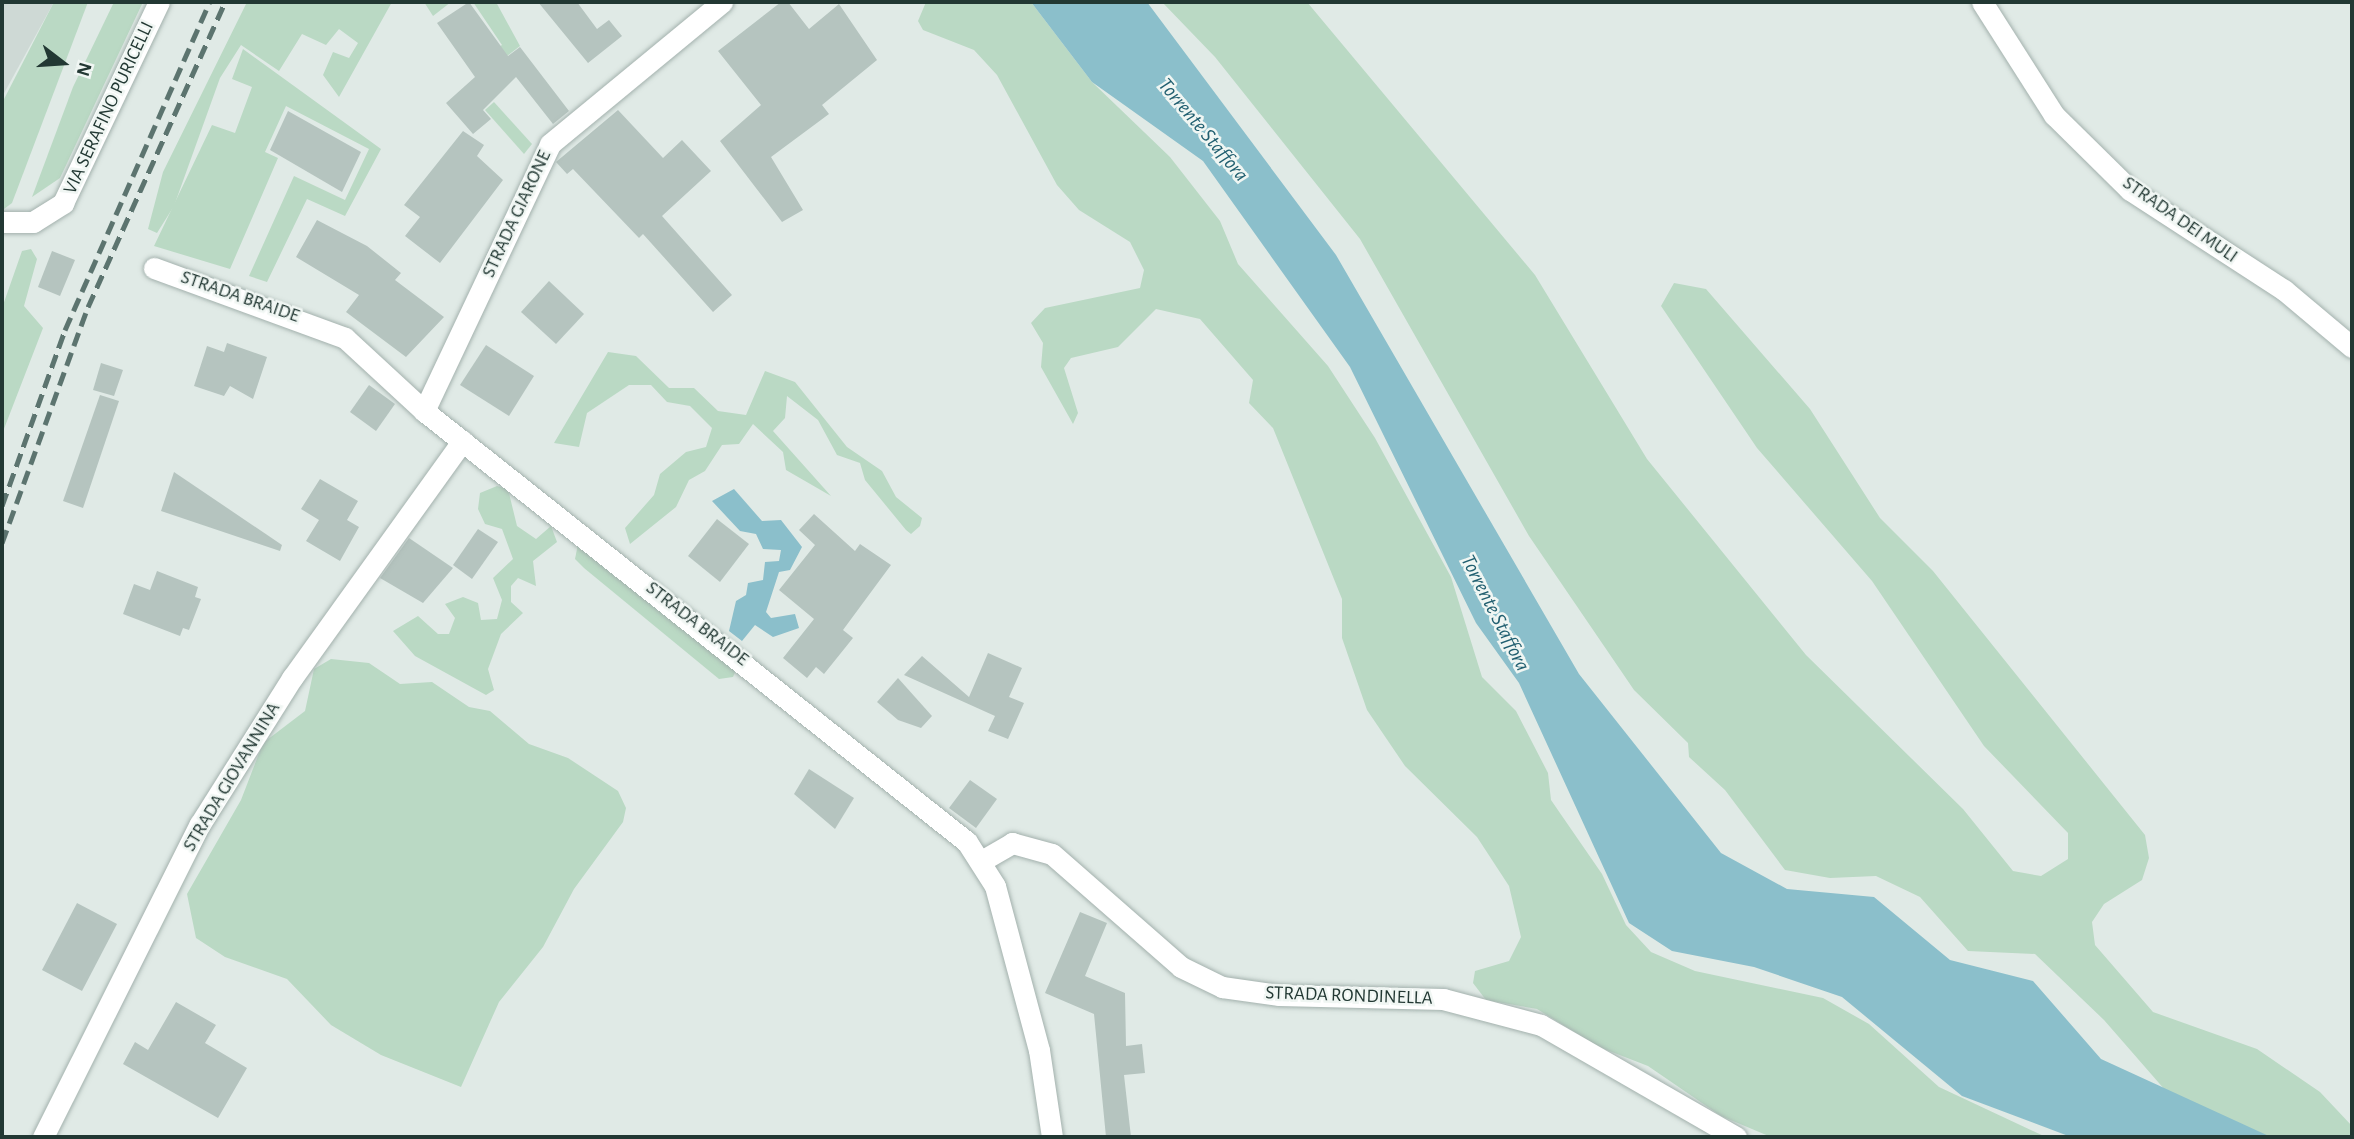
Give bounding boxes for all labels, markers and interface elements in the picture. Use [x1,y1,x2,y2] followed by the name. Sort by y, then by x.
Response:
[59,18,159,198] street label: VIA SERAFINO PURICELLI
[28,28,98,98] north arrow
[1152,73,1254,187] water label: Torrente Staffora
[478,147,556,281] street label: STRADA GIARONE
[2118,172,2242,268] street label: STRADA DEI MULI
[178,266,302,328] street label: STRADA BRAIDE
[1455,551,1535,675] water label: Torrente Staffora
[641,577,753,671] street label: STRADA BRAIDE
[178,698,286,856] street label: STRADA GIOVANNINA
[1265,982,1433,1010] street label: STRADA RONDINELLA

